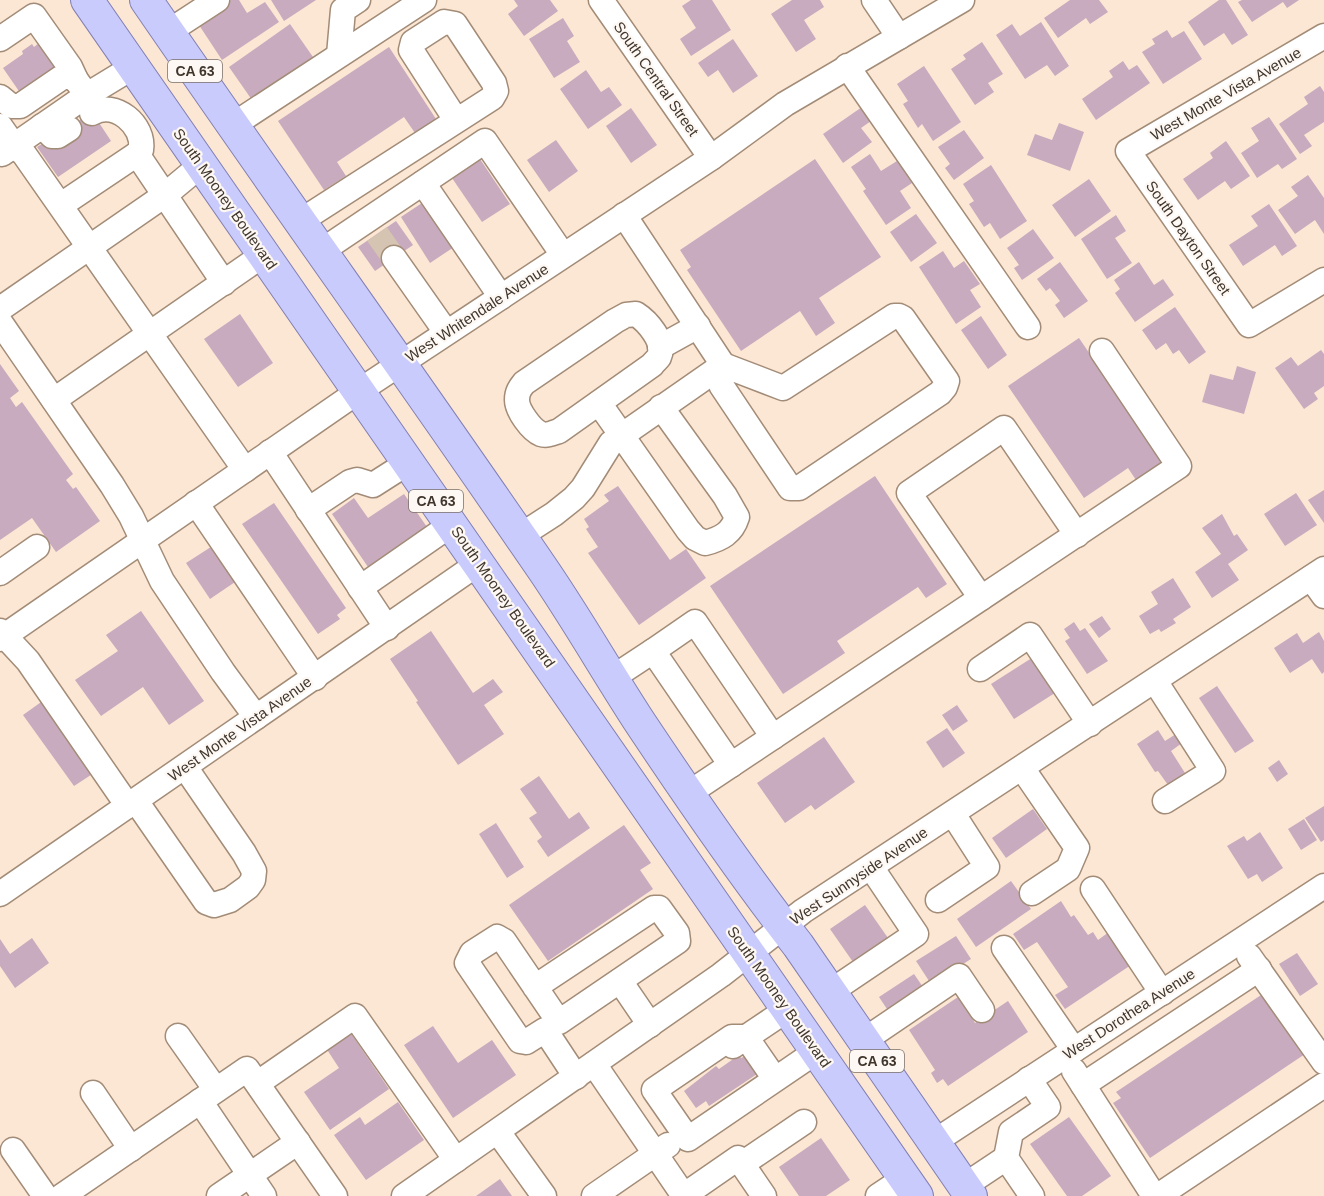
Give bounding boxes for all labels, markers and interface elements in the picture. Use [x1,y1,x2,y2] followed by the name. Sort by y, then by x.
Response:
[610,18,703,140] street label: South Central Street
[1147,43,1304,144] street label: West Monte Vista Avenue
[168,60,222,82] road number: CA 63
[170,125,281,273] street label: South Mooney Boulevard
[1143,178,1235,299] street label: South Dayton Street
[402,260,551,365] street label: West Whitendale Avenue
[409,490,463,512] road number: CA 63
[448,523,559,671] street label: South Mooney Boulevard
[165,673,315,785] street label: West Monte Vista Avenue
[787,823,931,928] street label: West Sunnyside Avenue
[724,923,835,1071] street label: South Mooney Boulevard
[1060,965,1198,1063] street label: West Dorothea Avenue
[850,1050,904,1072] road number: CA 63

